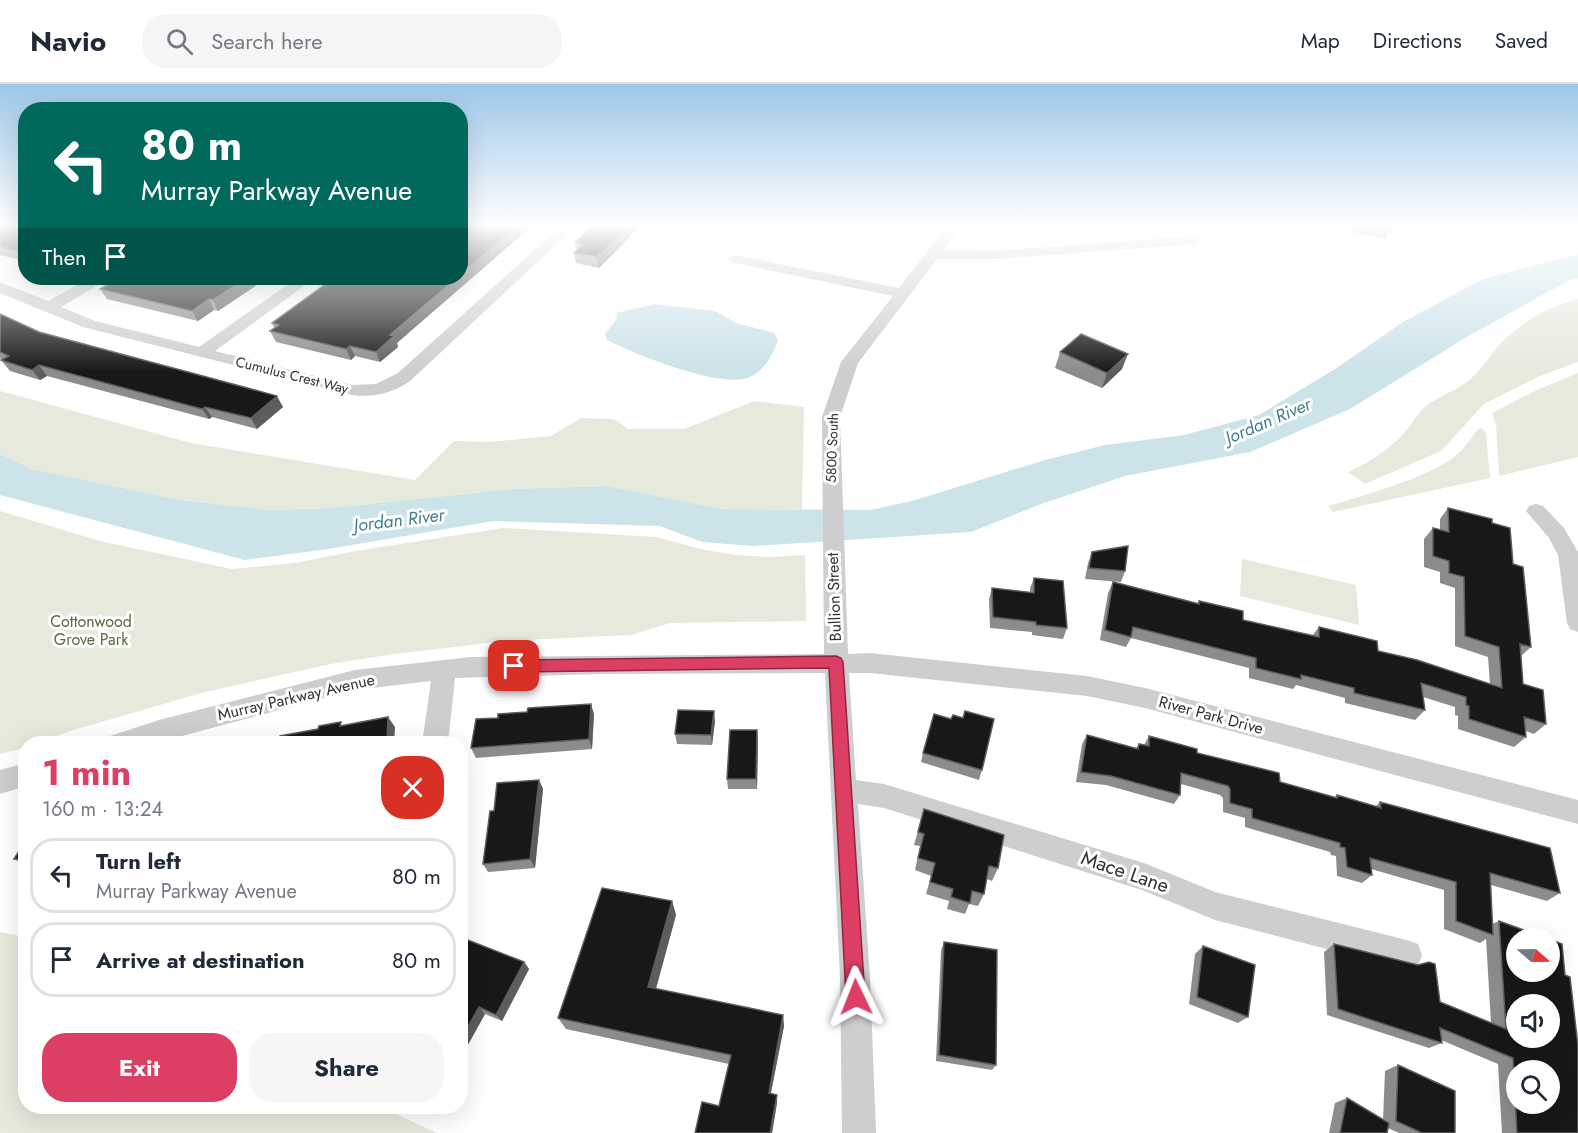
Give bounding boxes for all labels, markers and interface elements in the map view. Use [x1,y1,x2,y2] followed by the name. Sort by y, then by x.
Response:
[142,14,562,68] search box
[30,21,106,62] text: Navio
[163,25,196,58] icon: search
[211,25,322,57] text: Search here
[1301,26,1340,56] text: Map
[1373,26,1462,56] text: Directions
[1495,26,1548,56] text: Saved
[141,115,242,176] text: 80 m
[42,126,120,204] icon: left
[141,171,412,210] text: Murray Parkway Avenue
[99,240,132,273] icon: arrive
[42,241,87,273] text: Then
[234,351,351,399] street label: Cumulus Crest Way
[1218,391,1316,452] water label: Jordan River
[821,413,843,483] street label: 5800 South
[349,501,447,539] water label: Jordan River
[821,552,847,642] street label: Bullion Street
[50,610,132,651] park label: Cottonwood Grove Park
[488,640,539,691] pin
[497,649,530,682] icon: arrive
[215,668,377,726] street label: Murray Parkway Avenue
[1156,690,1266,740] street label: River Park Drive
[42,746,131,798] text: 1 min
[381,756,444,819] button: close
[42,795,163,824] text: 160 m · 13:24
[1077,843,1173,901] street label: Mace Lane
[96,845,181,877] text: Turn left
[45,859,78,892] icon: left
[392,860,441,892] text: 80 m
[96,877,297,906] text: Murray Parkway Avenue
[1506,928,1560,982] north arrow
[1506,928,1560,1114] map controls
[45,943,78,976] icon: arrive
[96,944,305,976] text: Arrive at destination
[392,944,441,976] text: 80 m
[824,965,888,1029] position arrow
[1506,994,1560,1048] button: sound
[42,1033,237,1102] button: Exit
[249,1033,444,1102] button: Share
[1506,1060,1560,1114] button: search

